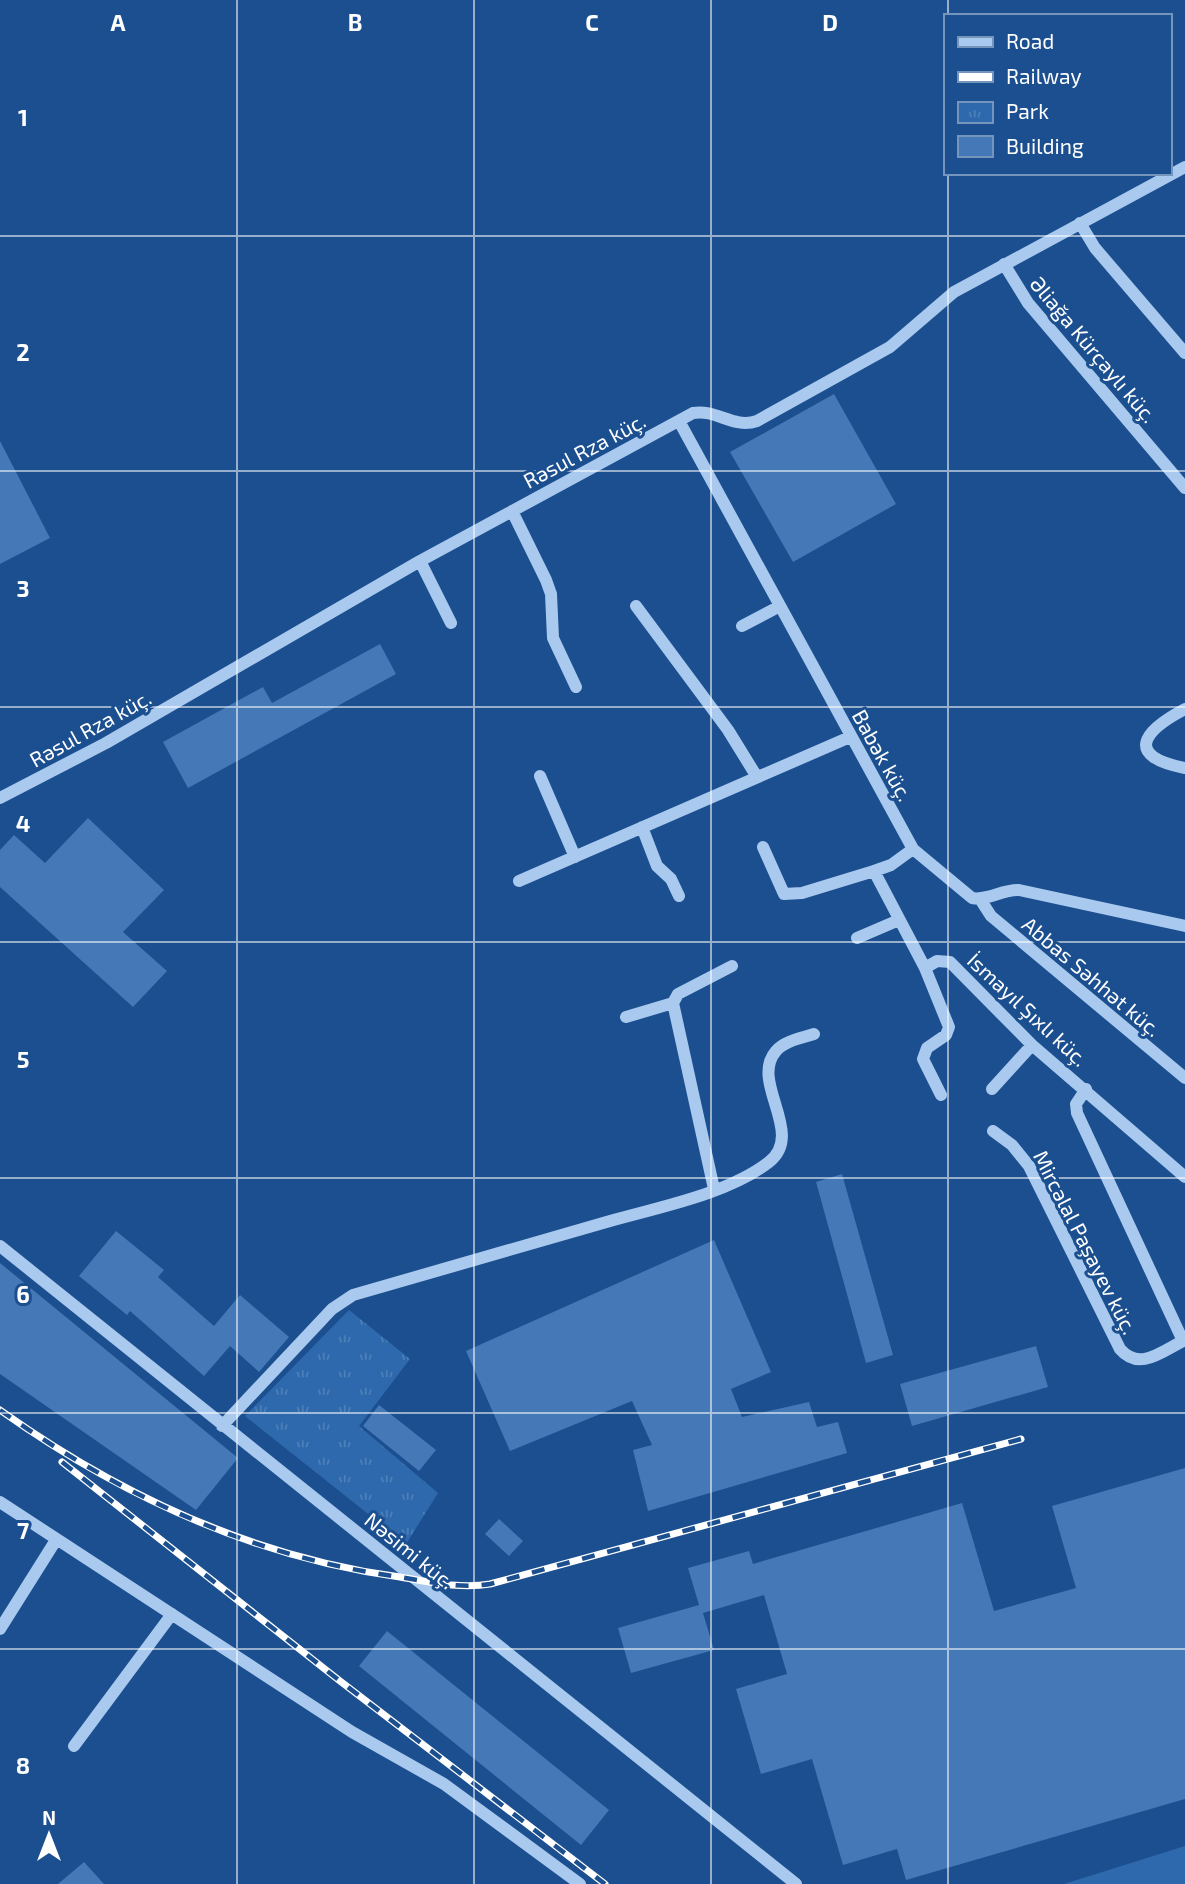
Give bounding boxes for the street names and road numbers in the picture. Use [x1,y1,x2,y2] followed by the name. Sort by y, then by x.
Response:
[1024,271,1163,429] street label: Əliağa Kürçaylı küç.
[519,407,650,494] street label: Rəsul Rza küç.
[25,684,156,773] street label: Rəsul Rza küç.
[846,705,918,806] street label: Babək küç.
[1016,911,1166,1043] street label: Abbas Səhhət küç.
[961,947,1093,1072] street label: İsmayıl Şıxlı küç.
[1027,1146,1143,1339] street label: Mircəlal Paşayev küç.
[359,1506,460,1595] street label: Nəsimi küç.

